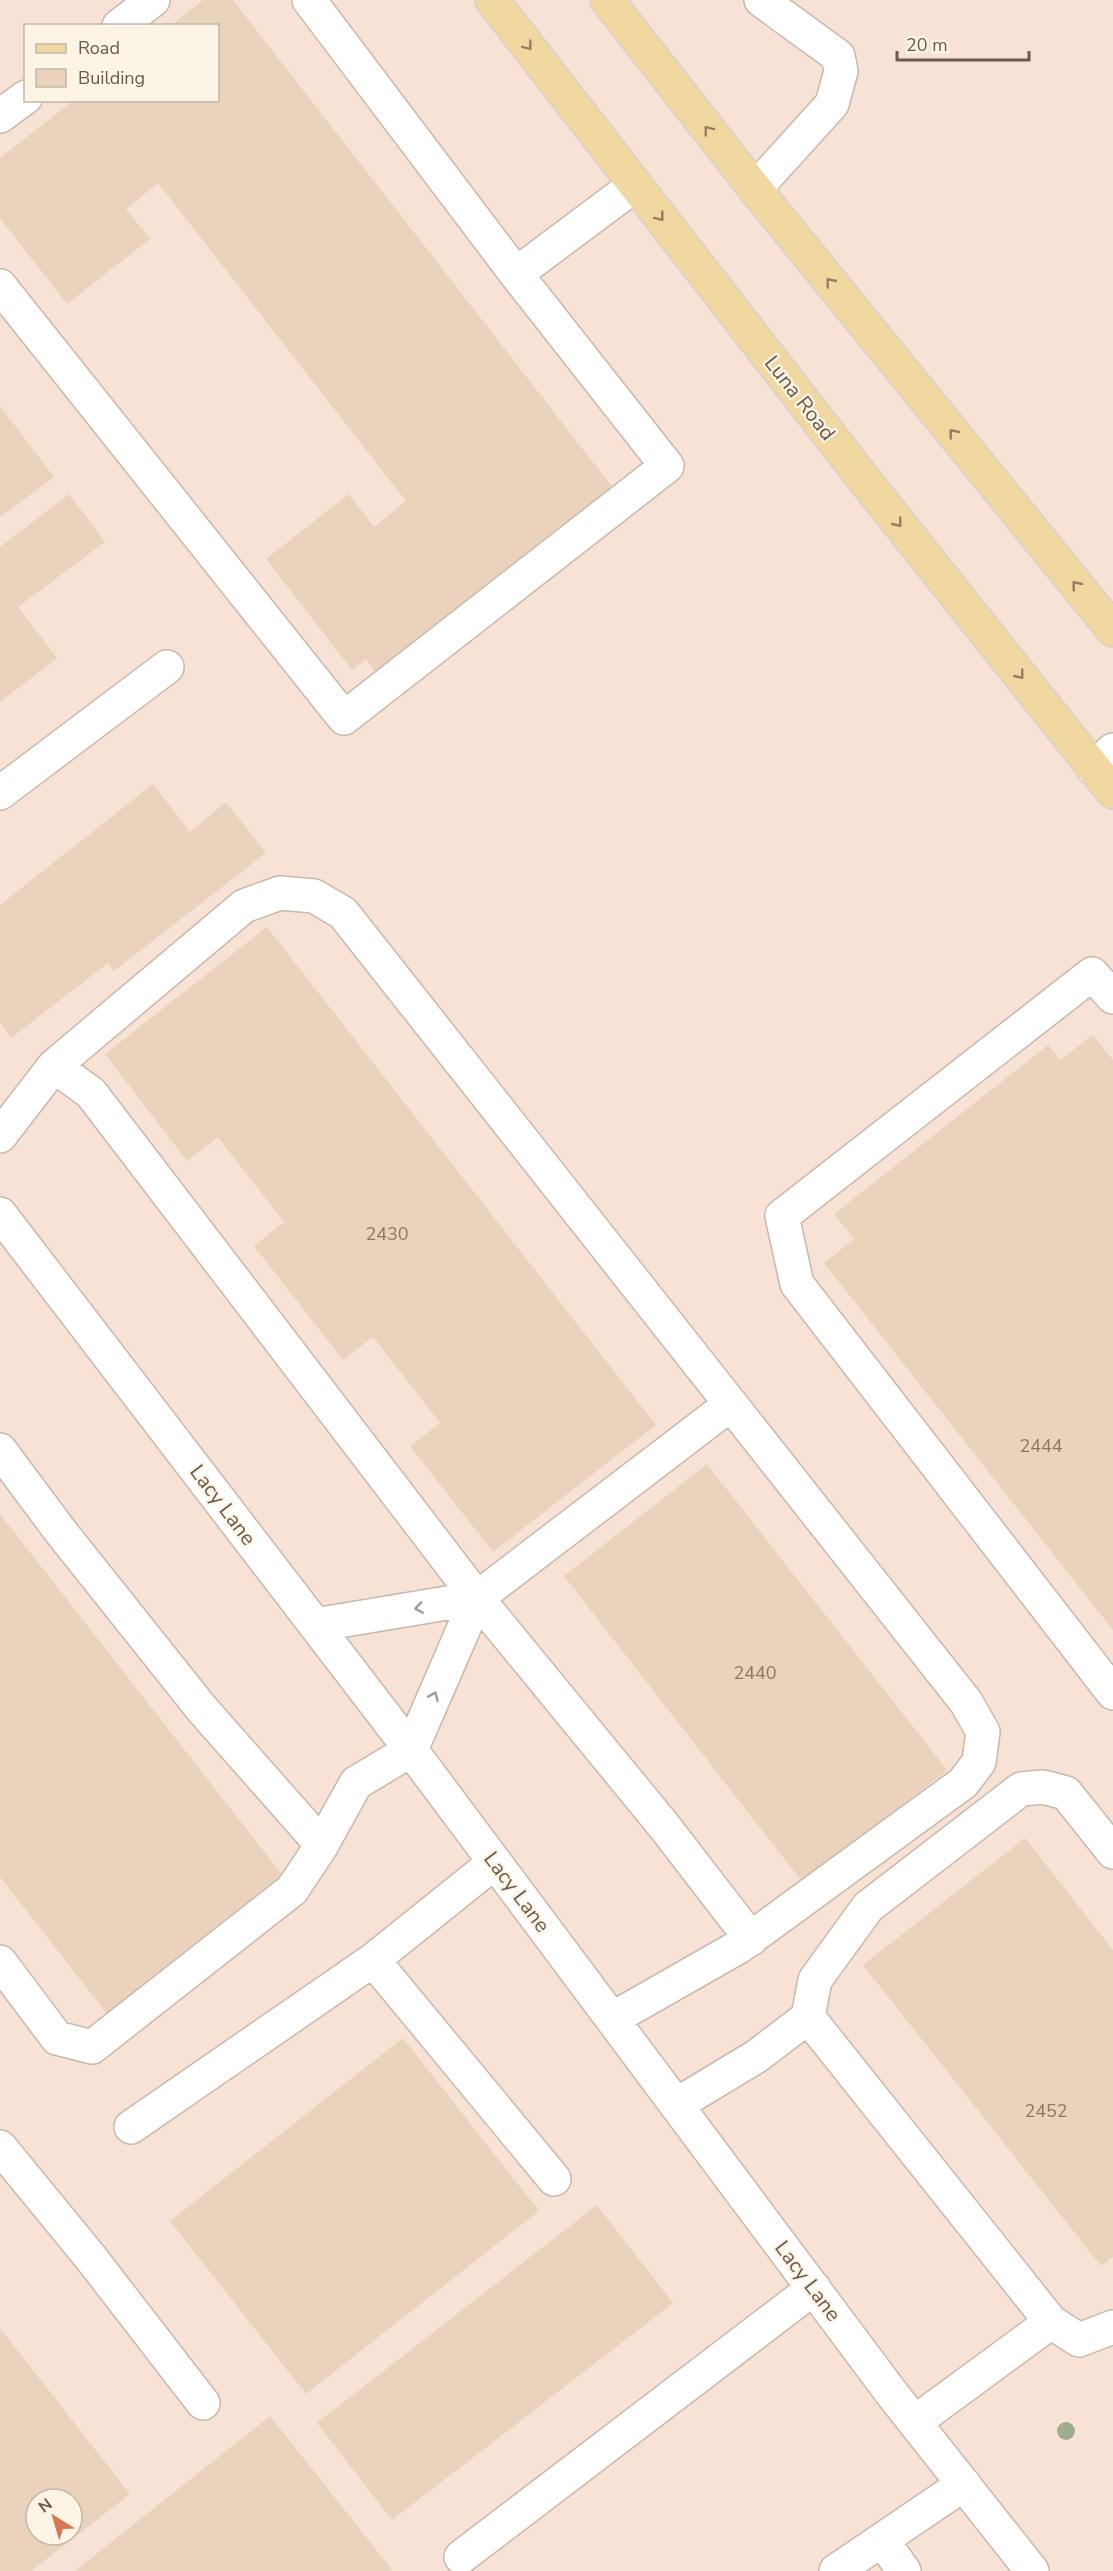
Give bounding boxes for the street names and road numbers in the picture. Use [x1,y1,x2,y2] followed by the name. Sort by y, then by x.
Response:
[758,350,842,446] street label: Luna Road
[183,1459,263,1551] street label: Lacy Lane
[477,1846,557,1938] street label: Lacy Lane
[768,2235,848,2327] street label: Lacy Lane

